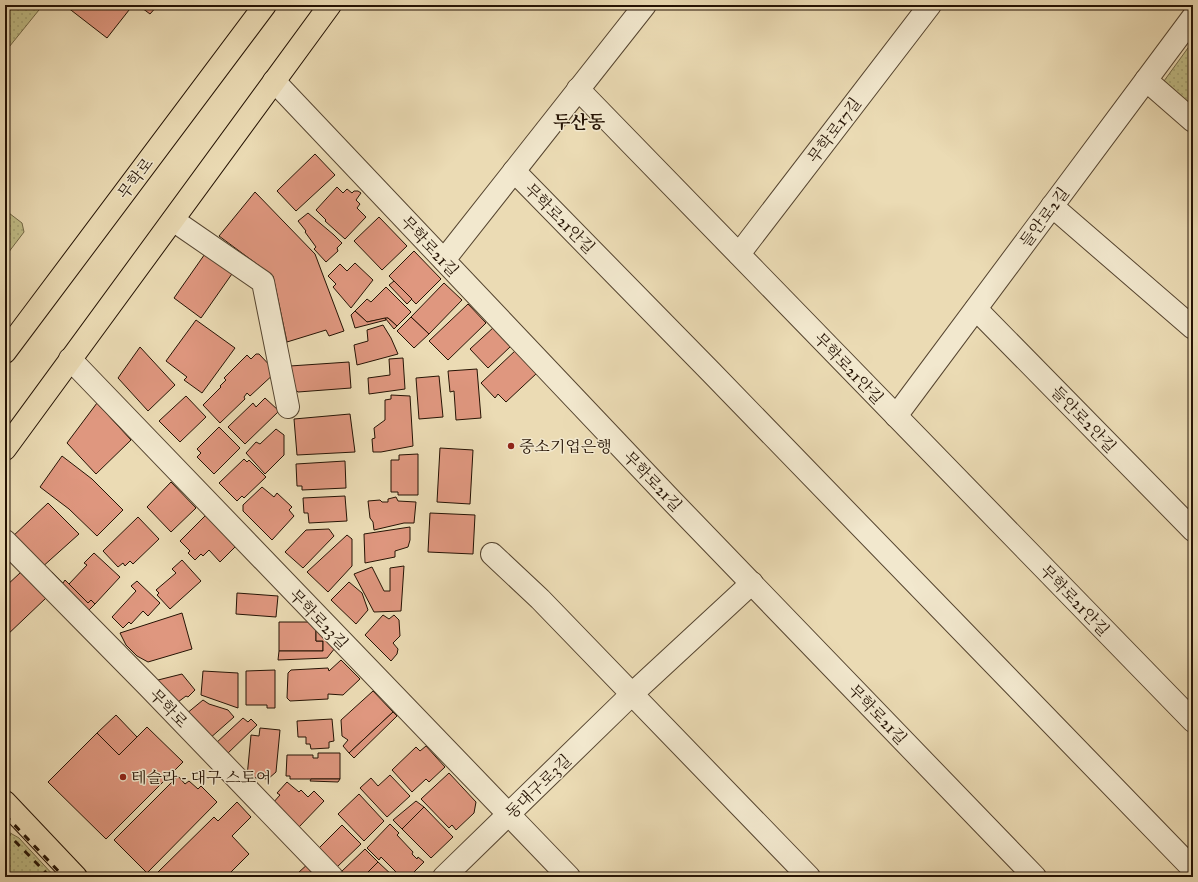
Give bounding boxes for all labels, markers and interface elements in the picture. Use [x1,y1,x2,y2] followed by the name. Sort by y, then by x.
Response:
[804,94,865,167] street label: 무학로17길
[553,111,606,133] district label: 두산동
[114,154,157,203] street label: 무학로
[521,179,599,257] street label: 무학로21안길
[1016,184,1073,251] street label: 들안로2길
[397,212,463,281] street label: 무학로21길
[810,329,887,408] street label: 무학로21안길
[1047,382,1120,457] street label: 들안로2안길
[519,437,612,456] place label: 중소기업은행
[506,441,516,451] marker: 중소기업은행
[619,447,686,515] street label: 무학로21길
[1036,561,1113,640] street label: 무학로21안길
[285,585,352,653] street label: 무학로23길
[844,680,911,748] street label: 무학로21길
[146,685,192,732] street label: 무학로
[502,750,575,822] street label: 동대구로3길
[131,768,272,787] place label: 테슬라 - 대구 스토어
[118,772,128,782] marker: 테슬라 - 대구 스토어

